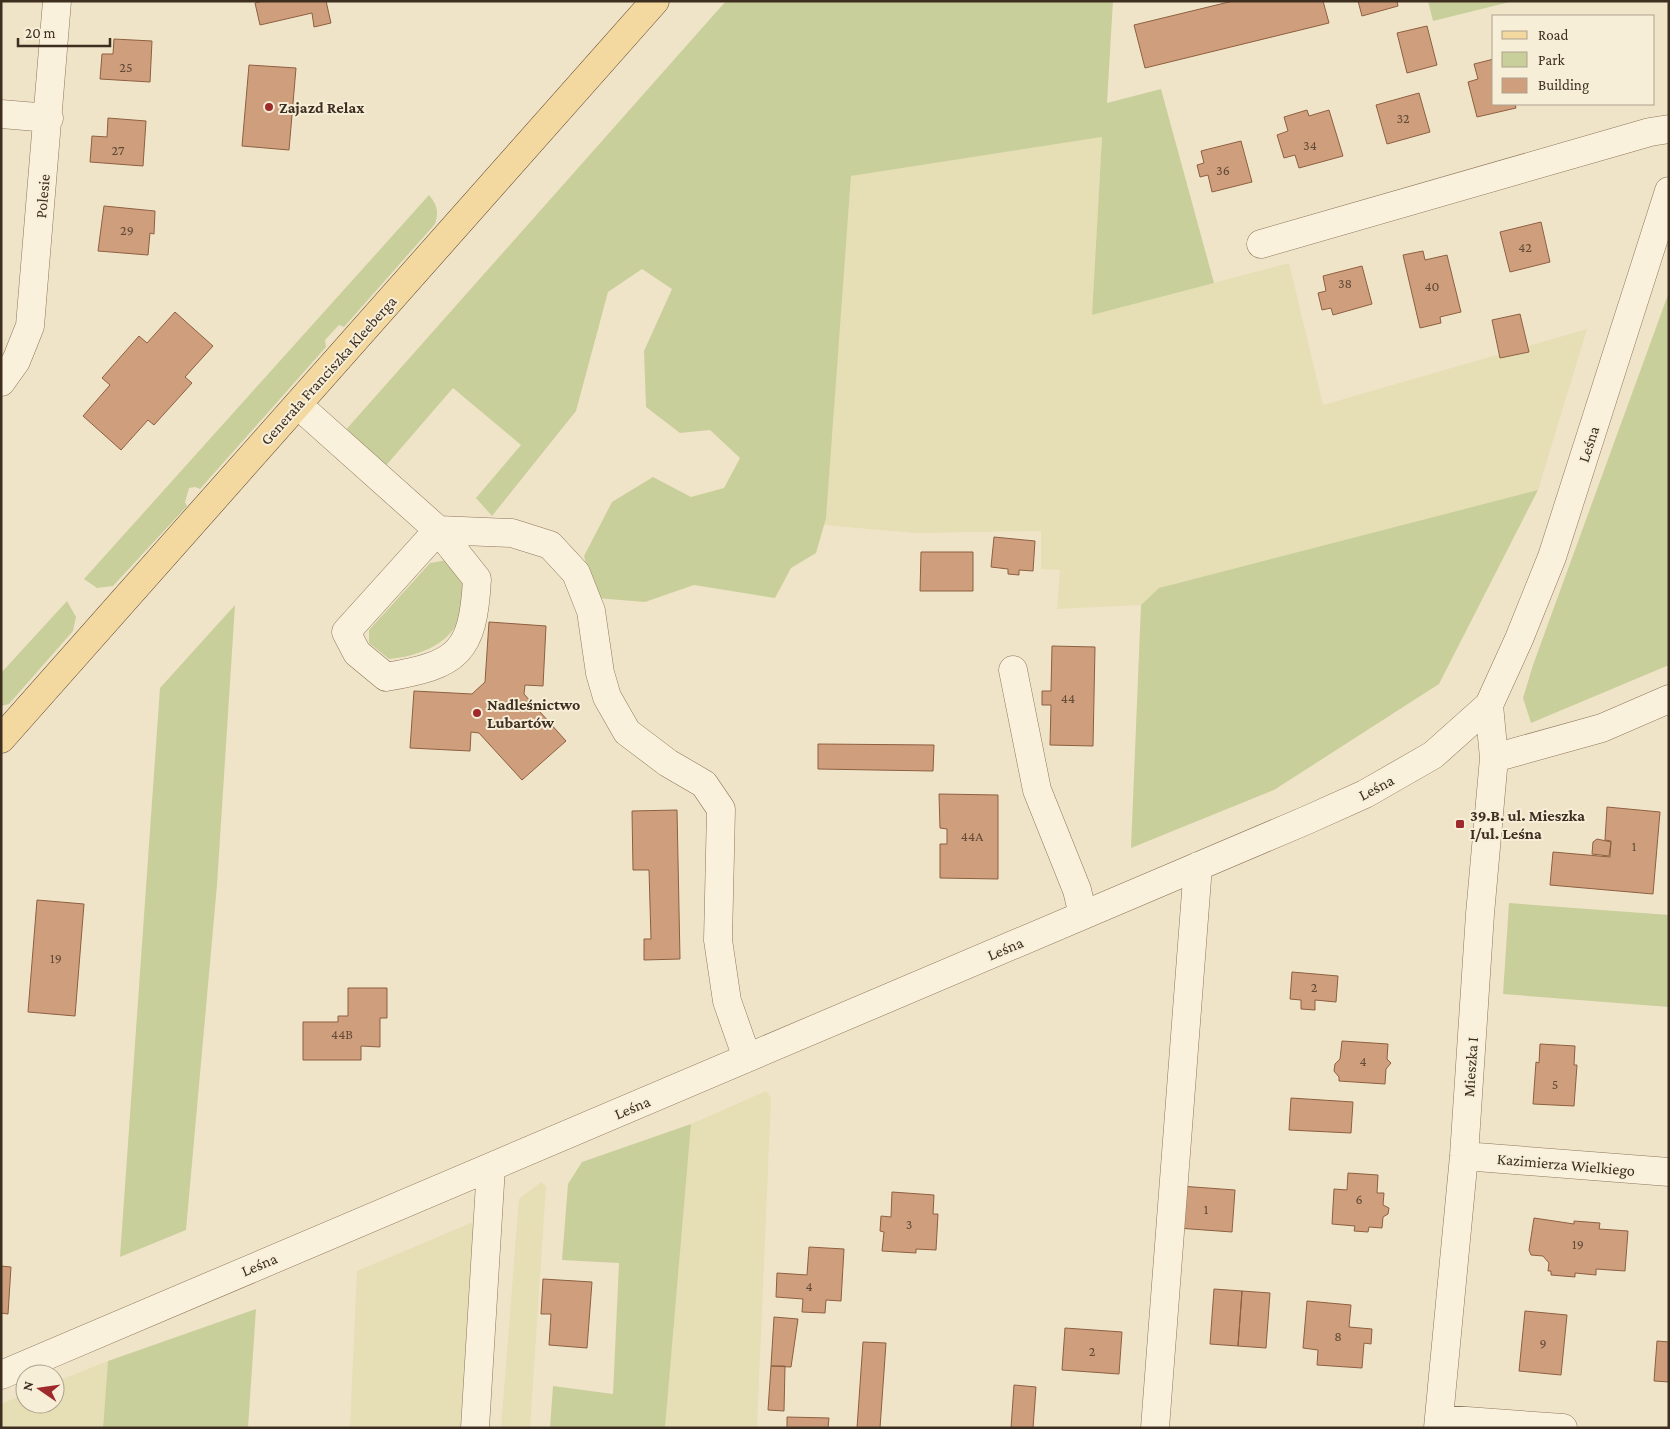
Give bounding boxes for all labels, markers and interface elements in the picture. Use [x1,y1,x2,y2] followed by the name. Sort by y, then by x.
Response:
[18,15,110,47] scale bar
[1492,15,1655,105] legend
[25,25,56,41] text: 20 m
[1538,27,1569,43] text: Road
[1538,52,1565,68] text: Park
[119,59,133,75] house number: 25
[1538,77,1589,94] text: Building
[279,99,365,117] place label: Zajazd Relax
[263,101,275,113] marker: Zajazd Relax
[1396,110,1410,126] house number: 32
[1303,137,1317,153] house number: 34
[112,142,125,158] house number: 27
[1216,162,1230,178] house number: 36
[32,173,53,219] street label: Polesie
[120,222,134,238] house number: 29
[1518,239,1532,255] house number: 42
[1338,275,1352,291] house number: 38
[1424,278,1440,294] house number: 40
[257,292,401,449] street label: Generała Franciszka Kleeberga
[1575,423,1603,465] street label: Leśna
[1061,690,1075,706] house number: 44
[487,696,580,731] place label: Nadleśnictwo Lubartów
[471,707,483,719] marker: Nadleśnictwo Lubartów
[1356,771,1397,804] street label: Leśna
[1470,807,1585,842] place label: 39.B. ul. Mieszka I/ul. Leśna
[1454,818,1466,830] marker: 39.B. ul. Mieszka I/ul. Leśna
[961,828,983,844] house number: 44A
[1632,838,1637,854] house number: 1
[985,933,1026,964] street label: Leśna
[50,950,62,966] house number: 19
[1311,979,1318,995] house number: 2
[331,1026,353,1042] house number: 44B
[1460,1036,1481,1098] street label: Mieszka I
[1359,1053,1367,1069] house number: 4
[1552,1076,1558,1092] house number: 5
[612,1092,653,1123] street label: Leśna
[1496,1150,1636,1180] street label: Kazimierza Wielkiego
[1355,1191,1363,1207] house number: 6
[1204,1201,1209,1217] house number: 1
[906,1216,912,1232] house number: 3
[1572,1236,1584,1252] house number: 19
[239,1249,280,1280] street label: Leśna
[805,1278,813,1294] house number: 4
[1334,1328,1342,1344] house number: 8
[1539,1335,1547,1351] house number: 9
[1089,1343,1096,1359] house number: 2
[15,1364,65,1414] north arrow
[18,1379,36,1393] text: N

